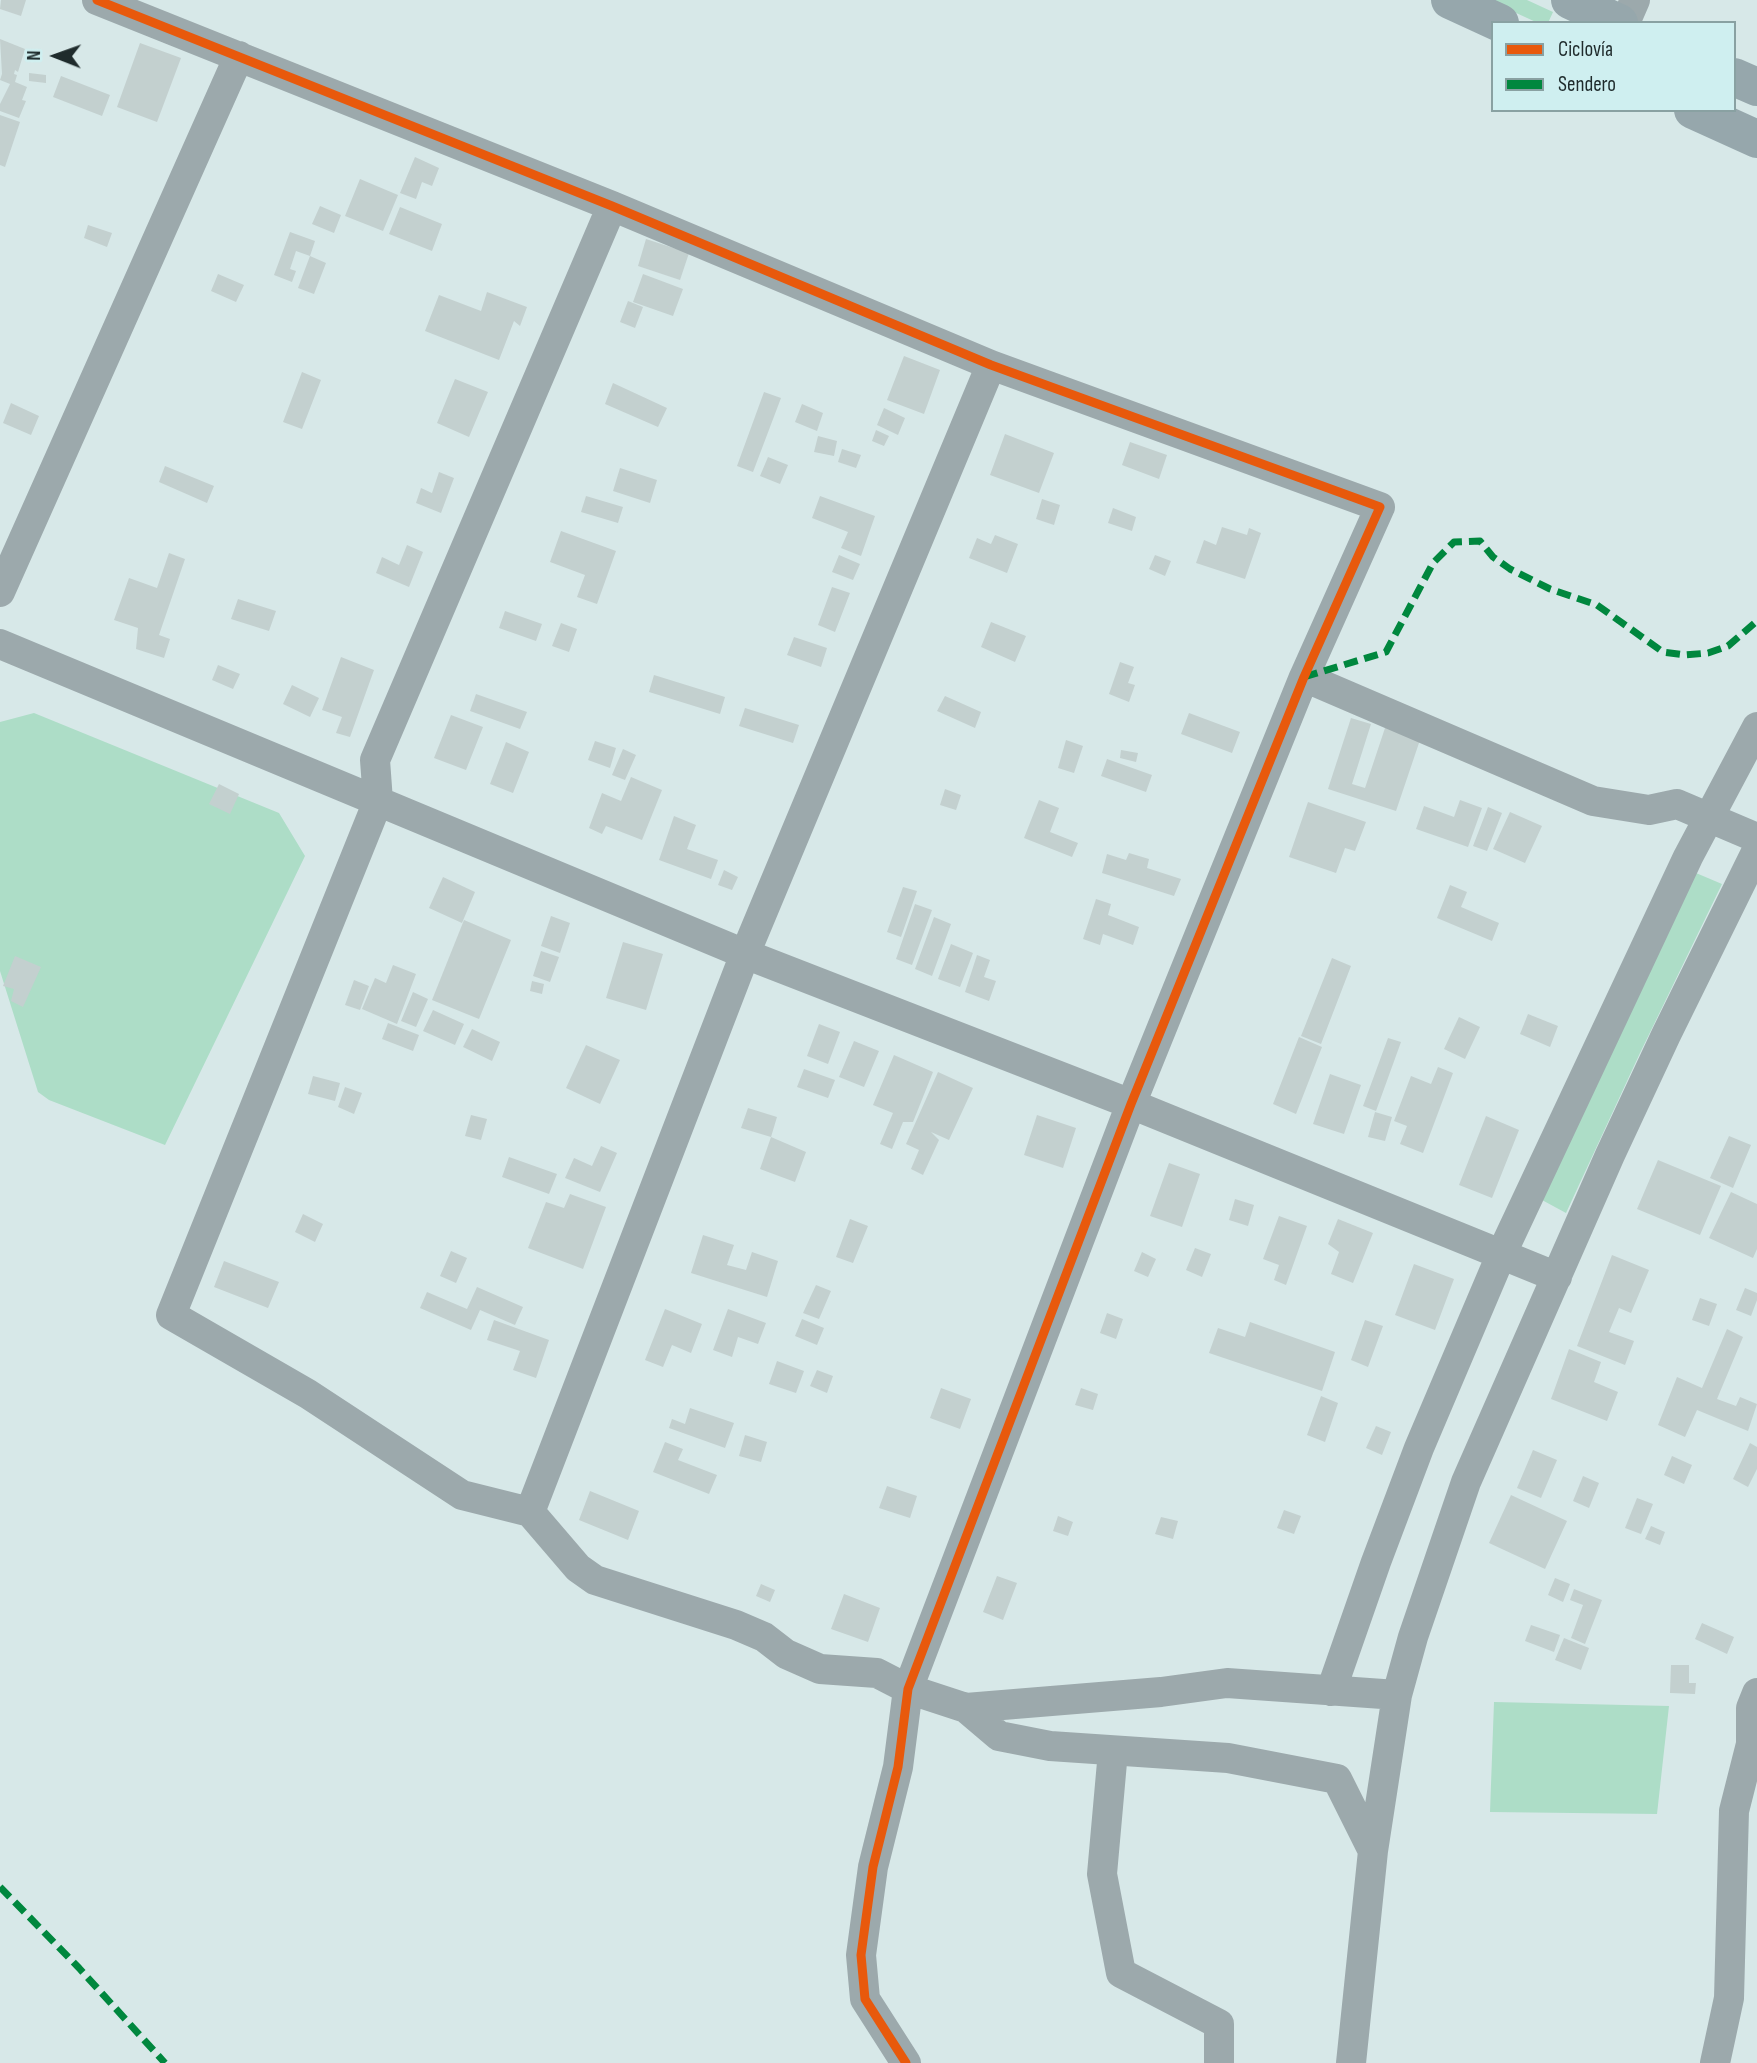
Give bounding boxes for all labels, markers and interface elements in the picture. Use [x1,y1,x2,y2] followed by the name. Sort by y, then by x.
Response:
[21,21,91,91] north arrow
[1491,21,1736,112] legend
[1558,37,1613,62] text: Ciclovía
[23,50,46,61] text: N
[1558,72,1616,97] text: Sendero

